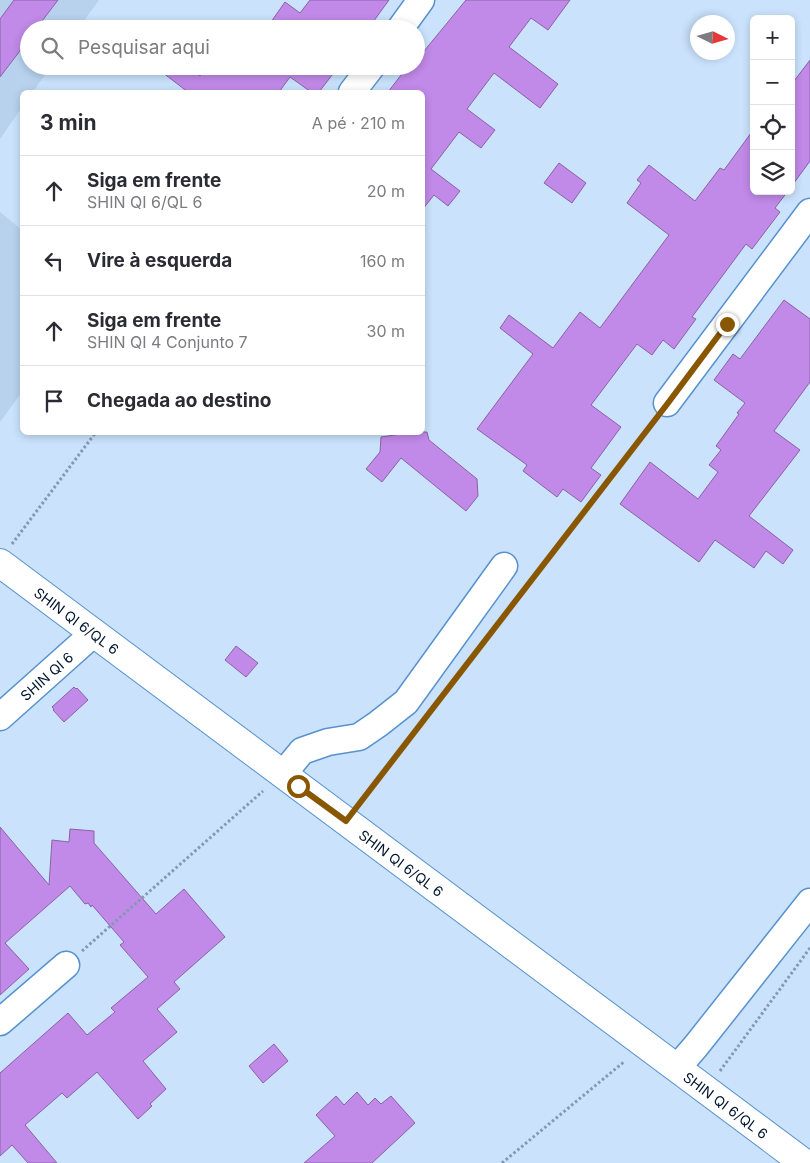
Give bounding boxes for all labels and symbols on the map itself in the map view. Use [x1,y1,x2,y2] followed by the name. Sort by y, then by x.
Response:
[690,15,735,60] north arrow
[716,313,739,336] route end
[31,583,123,657] street label: SHIN QI 6/QL 6
[16,648,76,704] street label: SHIN QI 6
[287,775,310,798] route start
[356,826,447,900] street label: SHIN QI 6/QL 6
[681,1068,772,1142] street label: SHIN QI 6/QL 6

